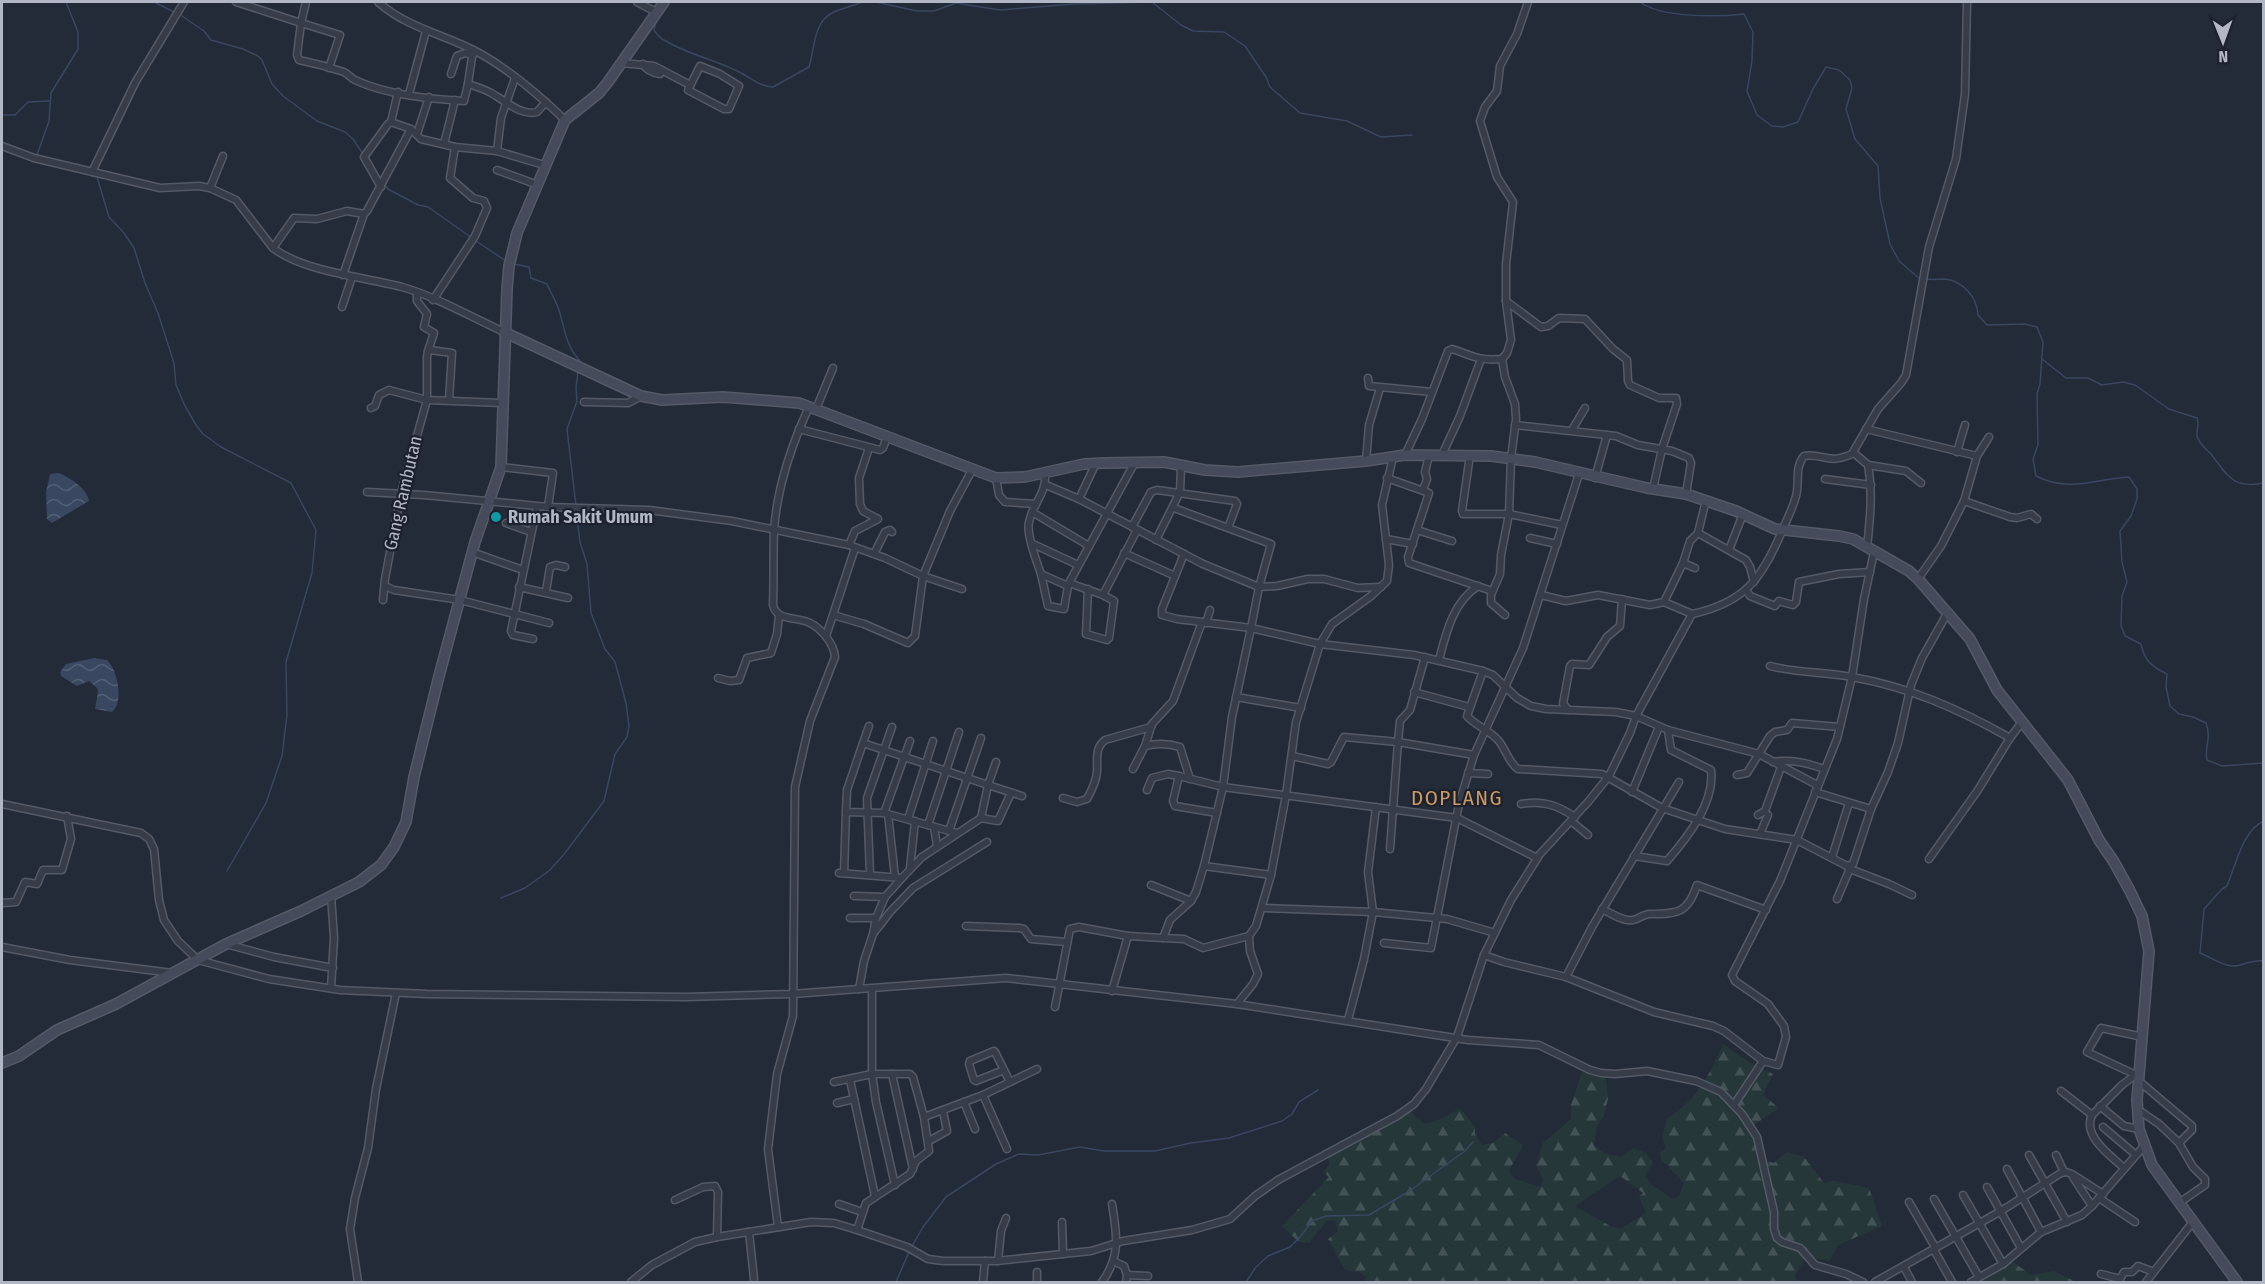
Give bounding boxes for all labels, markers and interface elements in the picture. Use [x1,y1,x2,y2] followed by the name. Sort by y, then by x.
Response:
[2193,12,2253,72] north arrow
[2218,47,2228,66] text: N
[379,434,427,552] street label: Gang Rambutan
[508,506,653,528] place label: Rumah Sakit Umum
[489,510,503,524] marker: Rumah Sakit Umum
[1411,785,1503,811] district label: DOPLANG

